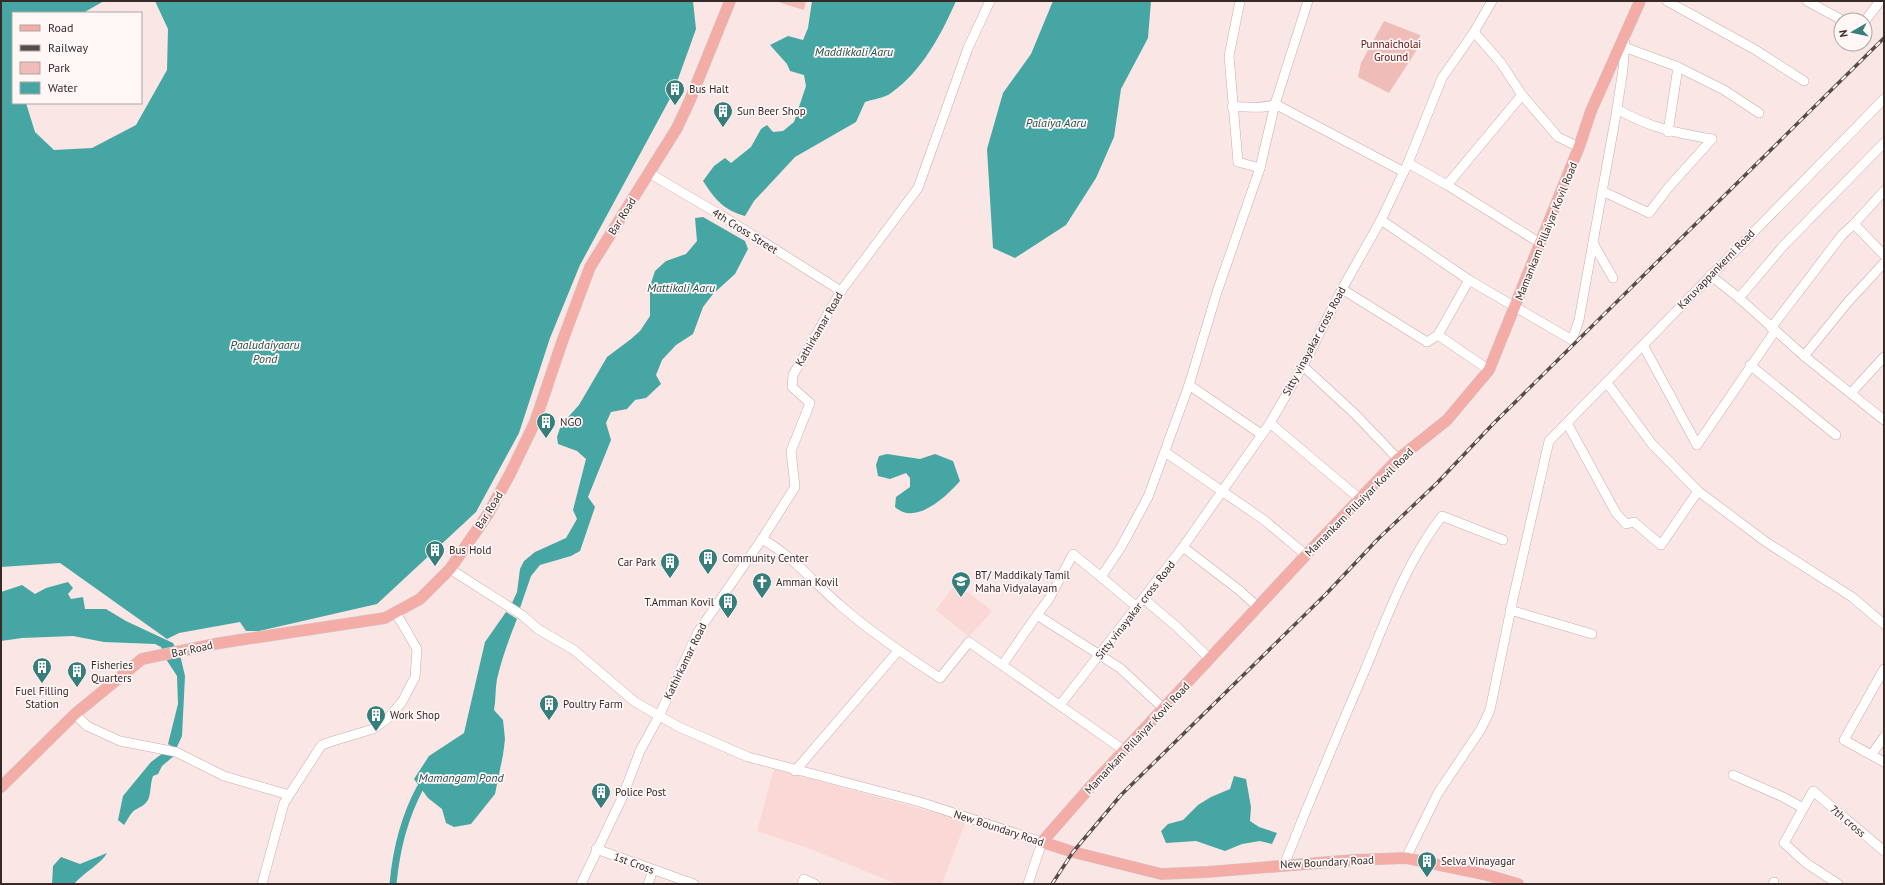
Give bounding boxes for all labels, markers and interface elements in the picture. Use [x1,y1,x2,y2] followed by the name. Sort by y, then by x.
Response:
[12,12,142,104] legend
[1833,12,1873,52] north arrow
[48,20,73,35] text: Road
[1836,29,1851,38] text: N
[1361,37,1421,64] park label: Punnaicholai Ground
[48,40,88,55] text: Railway
[815,44,893,59] water label: Maddikkali Aaru
[48,60,70,75] text: Park
[664,78,686,106] building icon: Bus Halt
[48,80,78,95] text: Water
[689,82,729,96] place label: Bus Halt
[712,100,734,128] building icon: Sun Beer Shop
[737,104,806,118] place label: Sun Beer Shop
[1026,115,1086,130] water label: Palaiya Aaru
[1512,160,1580,302] street label: Mamankam Pillaiyar Kovil Road
[605,194,639,237] street label: Bar Road
[710,205,781,257] street label: 4th Cross Street
[1674,226,1758,312] street label: Karuvappankerni Road
[647,280,715,295] water label: Mattikali Aaru
[1279,284,1349,398] street label: Sitty vinayakar cross Road
[792,289,846,369] street label: Kathirkamar Road
[230,337,300,366] water label: Paaludaiyaaru Pond
[535,411,557,439] building icon: NGO
[560,415,582,429] place label: NGO
[1302,445,1416,559] street label: Mamankam Pillaiyar Kovil Road
[472,488,506,531] street label: Bar Road
[424,539,446,567] building icon: Bus Hold
[449,543,491,557] place label: Bus Hold
[697,547,719,575] building icon: Community Center
[659,551,681,579] building icon: Car Park
[722,551,809,565] place label: Community Center
[618,555,657,569] place label: Car Park
[1092,558,1178,662] street label: Sitty vinayakar cross Road
[975,568,1071,595] place label: BT/ Maddikaly Tamil Maha Vidyalayam
[950,570,972,598] school or university icon: BT/ Maddikaly Tamil Maha Vidyalayam
[751,571,773,599] church icon: Amman Kovil
[776,575,839,589] place label: Amman Kovil
[717,591,739,619] building icon: T.Amman Kovil
[645,595,715,609] place label: T.Amman Kovil
[660,620,710,702] street label: Kathirkamar Road
[170,638,214,660] street label: Bar Road
[31,656,53,684] building icon: Fuel Filling Station
[91,658,133,685] place label: Fisheries Quarters
[66,660,88,688] building icon: Fisheries Quarters
[1081,679,1193,797] street label: Mamankam Pillaiyar Kovil Road
[15,684,69,711] place label: Fuel Filling Station
[538,693,560,721] building icon: Poultry Farm
[563,697,623,711] place label: Poultry Farm
[365,704,387,732] building icon: Work Shop
[390,708,440,722] place label: Work Shop
[418,770,504,785] water label: Mamangam Pond
[590,781,612,809] building icon: Police Post
[615,785,666,799] place label: Police Post
[1827,802,1869,840] street label: 7th cross
[952,807,1046,849] street label: New Boundary Road
[612,849,657,877] street label: 1st Cross
[1416,850,1438,878] building icon: Selva Vinayagar
[1280,853,1374,871] street label: New Boundary Road
[1441,854,1516,868] place label: Selva Vinayagar

